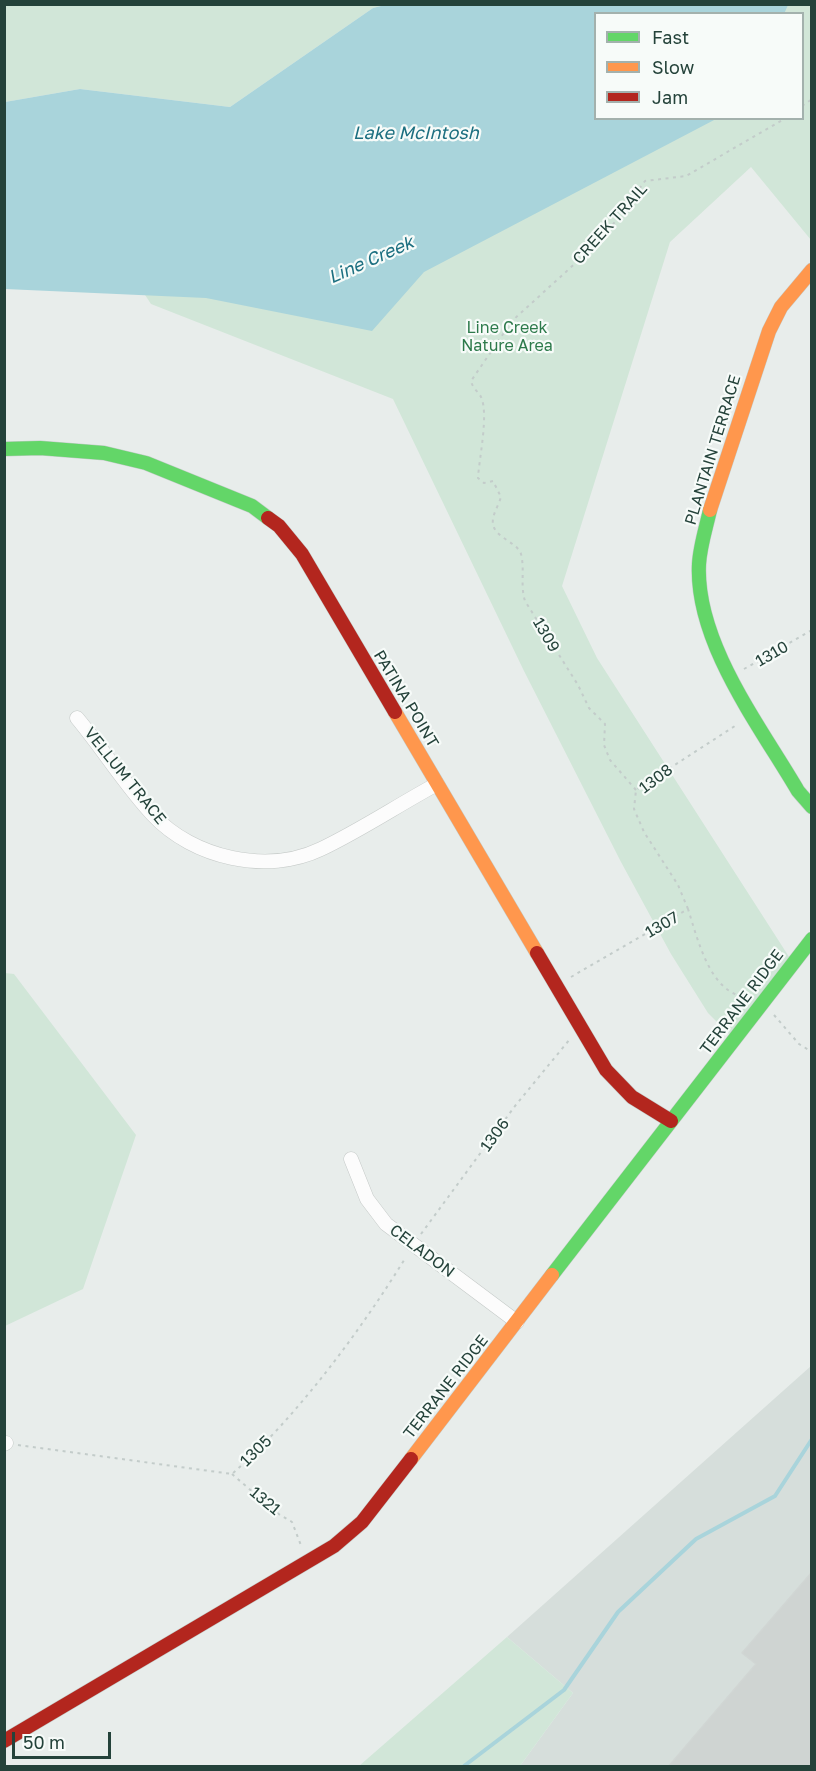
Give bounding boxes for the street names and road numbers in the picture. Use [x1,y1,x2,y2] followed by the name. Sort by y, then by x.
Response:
[569,180,651,268] street label: CREEK TRAIL
[681,373,745,527] street label: PLANTAIN TERRACE
[529,614,563,656] street label: 1309
[752,637,792,671] street label: 1310
[369,647,443,751] street label: PATINA POINT
[80,724,170,828] street label: VELLUM TRACE
[636,760,676,798] street label: 1308
[642,908,682,942] street label: 1307
[696,946,788,1058] street label: TERRANE RIDGE
[476,1115,514,1155] street label: 1306
[386,1220,458,1282] street label: CELADON
[400,1331,492,1443] street label: TERRANE RIDGE
[236,1431,276,1471] street label: 1305
[246,1483,284,1519] street label: 1321

